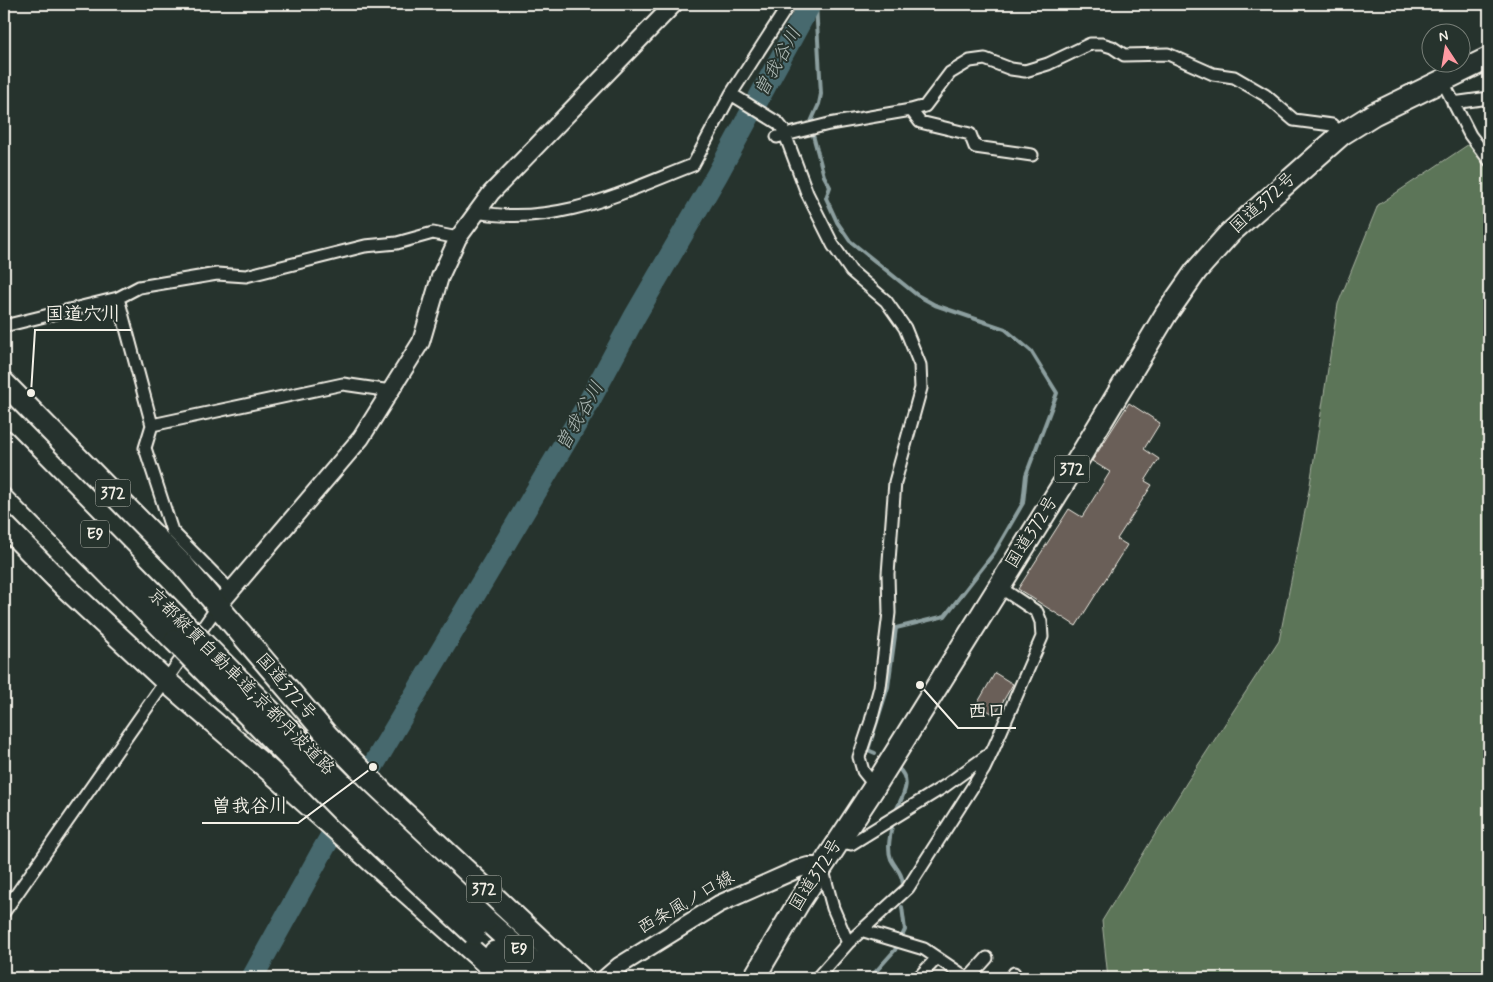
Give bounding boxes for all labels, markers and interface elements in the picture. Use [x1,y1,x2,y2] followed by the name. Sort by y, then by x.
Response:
[1420,22,1470,72] north arrow
[749,23,807,101] water label: 曽我谷川
[1437,26,1450,46] text: N
[1225,167,1301,239] street label: 国道372号
[35,296,131,330] callout: 国道穴川
[45,302,121,327] text: 国道穴川
[550,377,610,455] water label: 曽我谷川
[1054,456,1090,482] road number: 372
[96,479,130,506] road number: 372
[1000,491,1064,573] street label: 国道372号
[81,520,109,548] road number: E9
[142,583,340,781] street label: 京都縦貫自動車道;京都丹波道路
[250,648,322,726] street label: 国道372号
[958,694,1016,728] callout: 西口
[968,699,1006,724] text: 西口
[202,789,298,823] callout: 曽我谷川
[212,794,288,819] text: 曽我谷川
[784,834,848,916] street label: 国道372号
[633,866,739,940] street label: 西条風ノ口線
[466,876,502,902] road number: 372
[505,936,533,962] road number: E9

